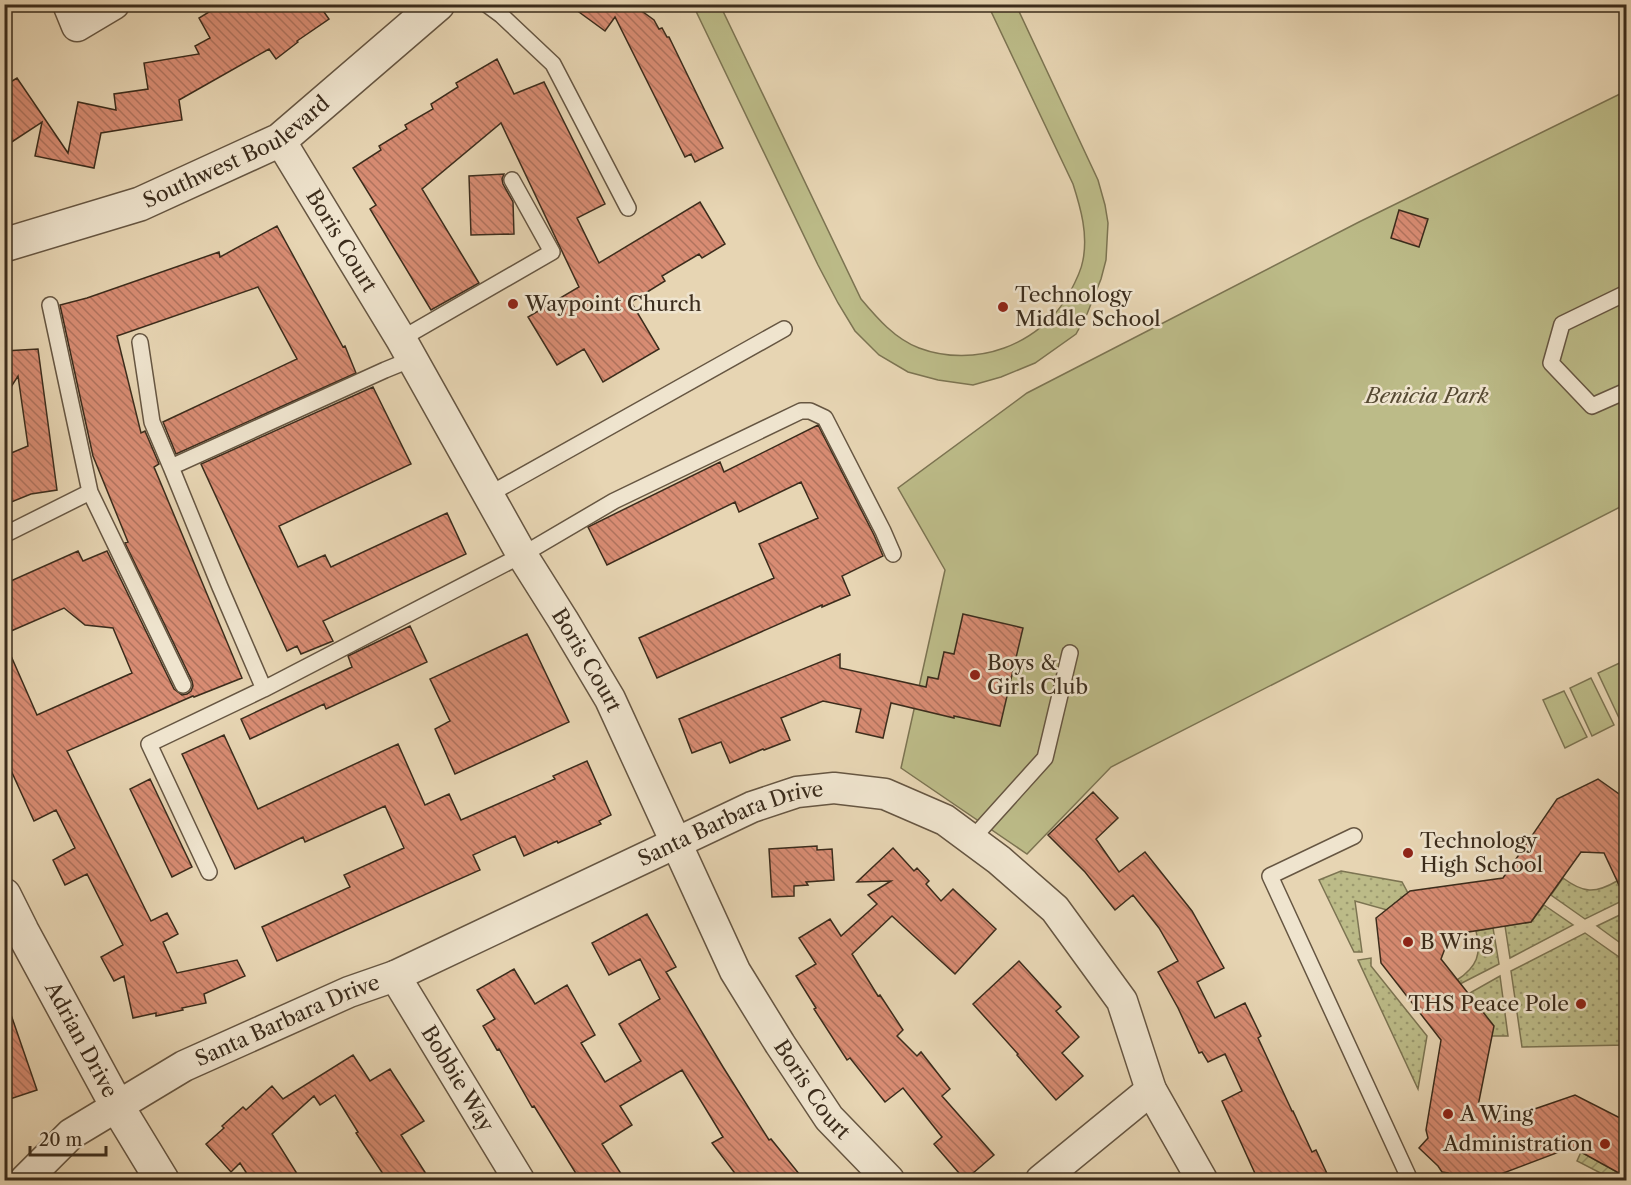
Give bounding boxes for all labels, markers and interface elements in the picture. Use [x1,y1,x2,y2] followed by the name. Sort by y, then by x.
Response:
[139,90,334,213] street label: Southwest Boulevard
[301,185,383,297] street label: Boris Court
[1015,282,1161,331] place label: Technology Middle School
[524,291,702,316] place label: Waypoint Church
[506,297,520,311] marker: Waypoint Church
[996,300,1010,314] marker: Technology Middle School
[1363,383,1489,408] park label: Benicia Park
[547,604,627,716] street label: Boris Court
[987,650,1088,699] place label: Boys & Girls Club
[968,668,982,682] marker: Boys & Girls Club
[634,776,825,871] street label: Santa Barbara Drive
[1420,828,1543,877] place label: Technology High School
[1401,846,1415,860] marker: Technology High School
[1420,929,1494,954] place label: B Wing
[1401,935,1415,949] marker: B Wing
[191,969,383,1071] street label: Santa Barbara Drive
[40,977,123,1102] street label: Adrian Drive
[1408,991,1569,1016] place label: THS Peace Pole
[1574,997,1588,1011] marker: THS Peace Pole
[416,1021,500,1136] street label: Bobbie Way
[769,1035,856,1145] street label: Boris Court
[1459,1101,1534,1126] place label: A Wing
[1441,1107,1455,1121] marker: A Wing
[30,1119,106,1157] scale bar
[39,1129,83,1151] text: 20 m
[1442,1131,1593,1156] place label: Administration
[1598,1137,1612,1151] marker: Administration

